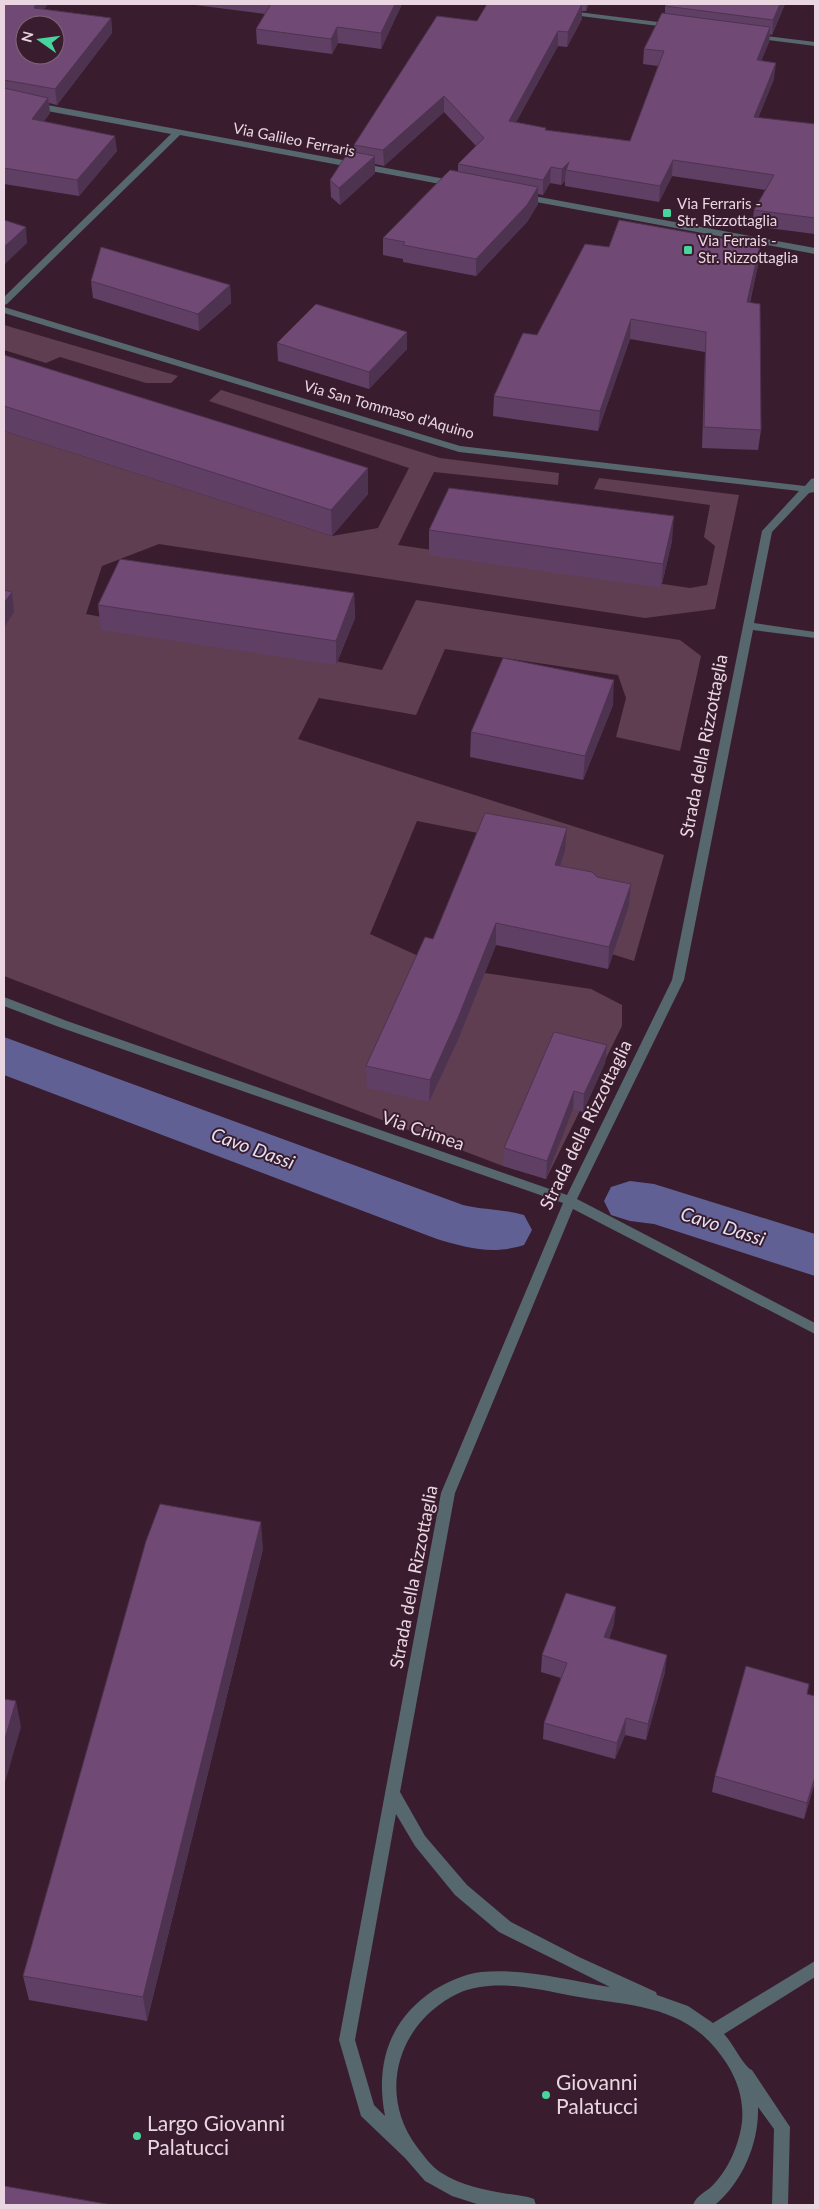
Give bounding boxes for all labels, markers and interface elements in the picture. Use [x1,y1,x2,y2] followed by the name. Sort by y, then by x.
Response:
[15,15,65,65] north arrow
[17,29,36,44] text: N
[232,118,357,160] street label: Via Galileo Ferraris
[677,194,777,229] place label: Via Ferraris - Str. Rizzottaglia
[661,207,673,219] marker: Via Ferraris - Str. Rizzottaglia
[698,231,798,266] place label: Via Ferrais - Str. Rizzottaglia
[682,244,694,256] marker: Via Ferrais - Str. Rizzottaglia
[302,376,477,442] street label: Via San Tommaso d'Aquino
[674,652,732,839] street label: Strada della Rizzottaglia
[534,1036,636,1213] street label: Strada della Rizzottaglia
[379,1106,468,1154] street label: Via Crimea
[208,1122,299,1173] water label: Cavo Dassi
[678,1201,769,1250] water label: Cavo Dassi
[384,1483,442,1670] street label: Strada della Rizzottaglia
[556,2069,638,2118] place label: Giovanni Palatucci
[540,2089,552,2101] marker: Giovanni Palatucci
[147,2110,285,2159] place label: Largo Giovanni Palatucci
[131,2130,143,2142] marker: Largo Giovanni Palatucci

